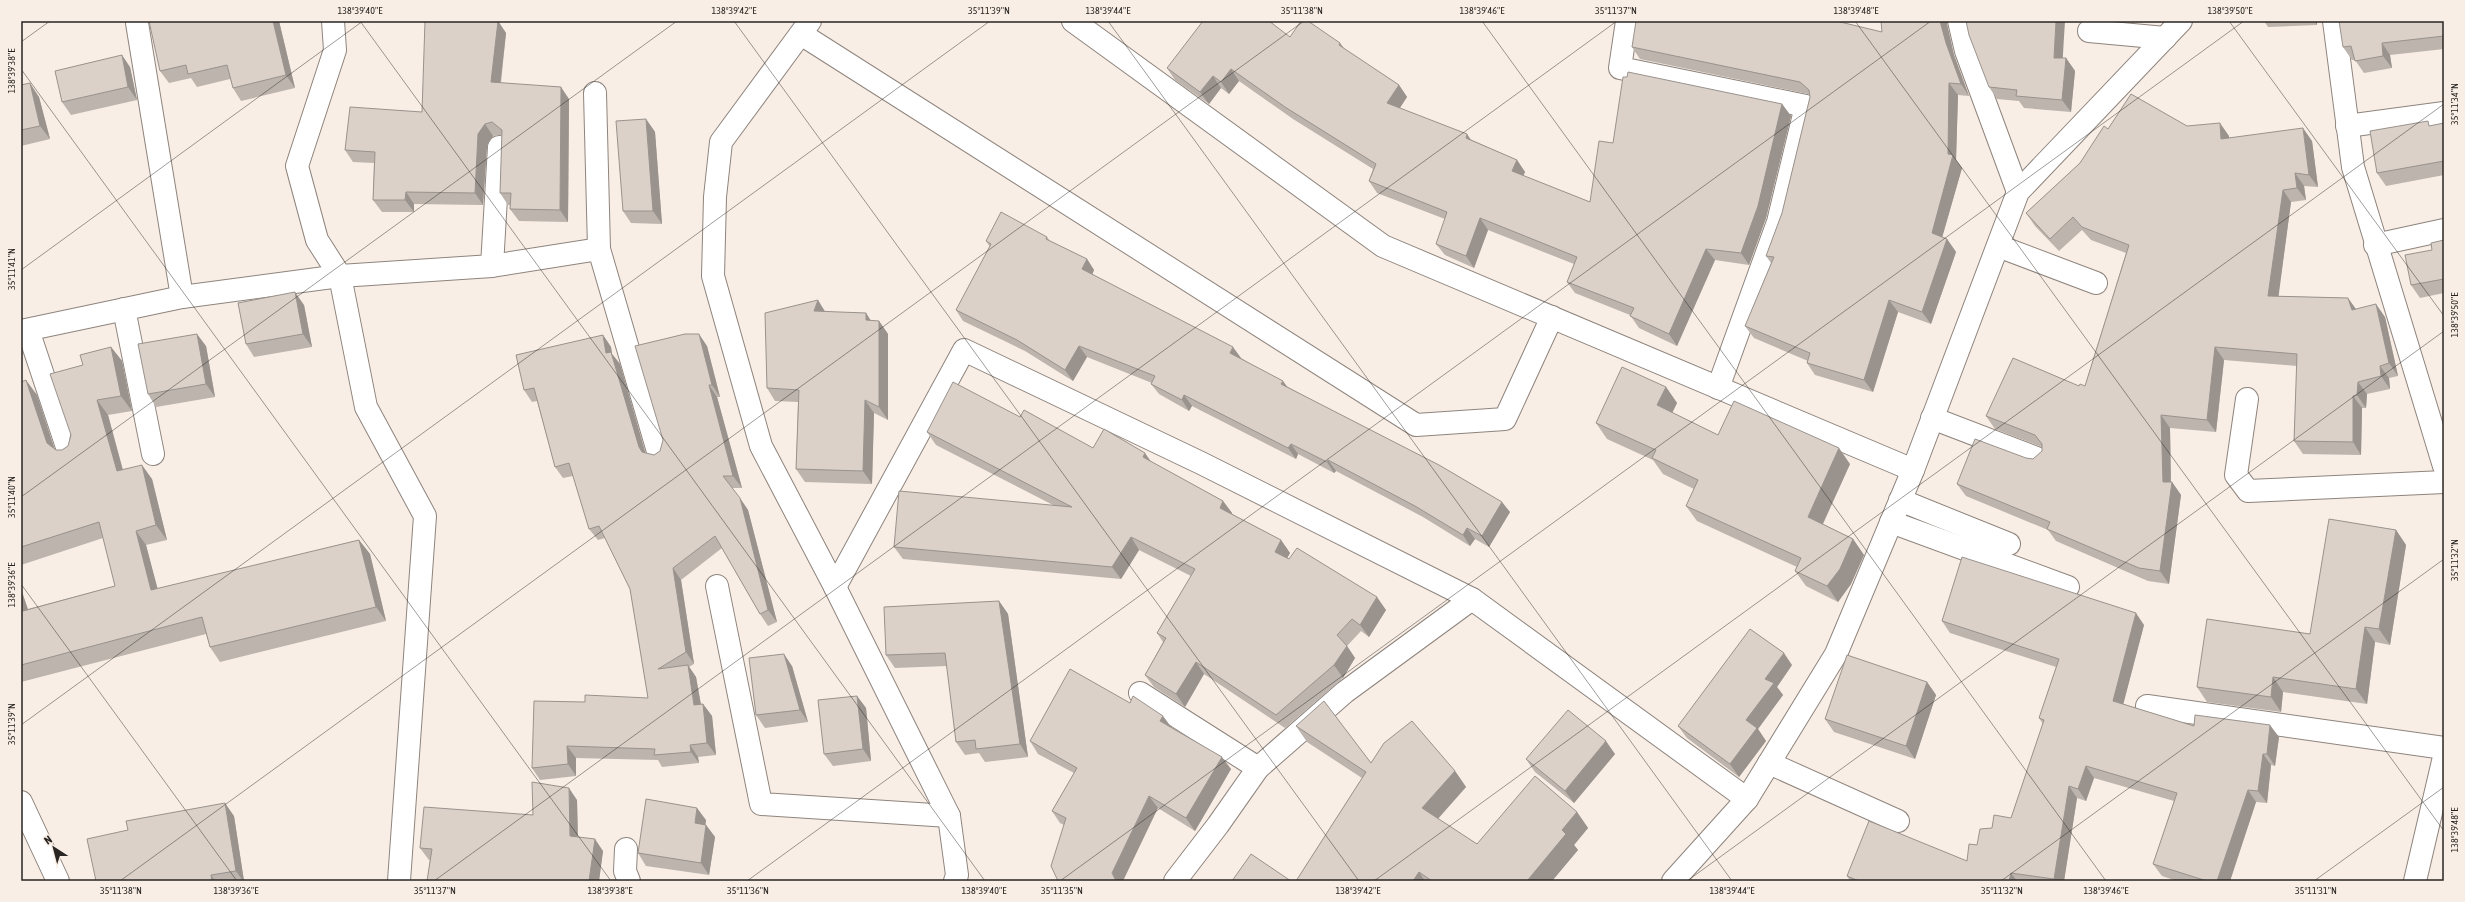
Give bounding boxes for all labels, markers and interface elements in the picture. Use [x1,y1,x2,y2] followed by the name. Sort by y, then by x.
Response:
[338,5,383,16] text: 138°39'40"E
[712,5,757,16] text: 138°39'42"E
[968,5,1010,16] text: 35°11'39"N
[1086,5,1131,16] text: 138°39'44"E
[1281,5,1323,16] text: 35°11'38"N
[1460,5,1505,16] text: 138°39'46"E
[1595,5,1637,16] text: 35°11'37"N
[1834,5,1879,16] text: 138°39'48"E
[2208,5,2253,16] text: 138°39'50"E
[6,48,17,93] text: 138°39'38"E
[2449,83,2460,125] text: 35°11'34"N
[6,248,17,290] text: 35°11'41"N
[2449,292,2460,337] text: 138°39'50"E
[6,476,17,518] text: 35°11'40"N
[2449,539,2460,581] text: 35°11'32"N
[6,562,17,607] text: 138°39'36"E
[6,703,17,745] text: 35°11'39"N
[2449,807,2460,852] text: 138°39'48"E
[34,828,74,868] north arrow
[42,833,54,847] text: N
[100,885,142,896] text: 35°11'38"N
[214,885,259,896] text: 138°39'36"E
[414,885,456,896] text: 35°11'37"N
[588,885,633,896] text: 138°39'38"E
[727,885,769,896] text: 35°11'36"N
[962,885,1007,896] text: 138°39'40"E
[1041,885,1083,896] text: 35°11'35"N
[1336,885,1381,896] text: 138°39'42"E
[1710,885,1755,896] text: 138°39'44"E
[1981,885,2023,896] text: 35°11'32"N
[2084,885,2129,896] text: 138°39'46"E
[2295,885,2337,896] text: 35°11'31"N

